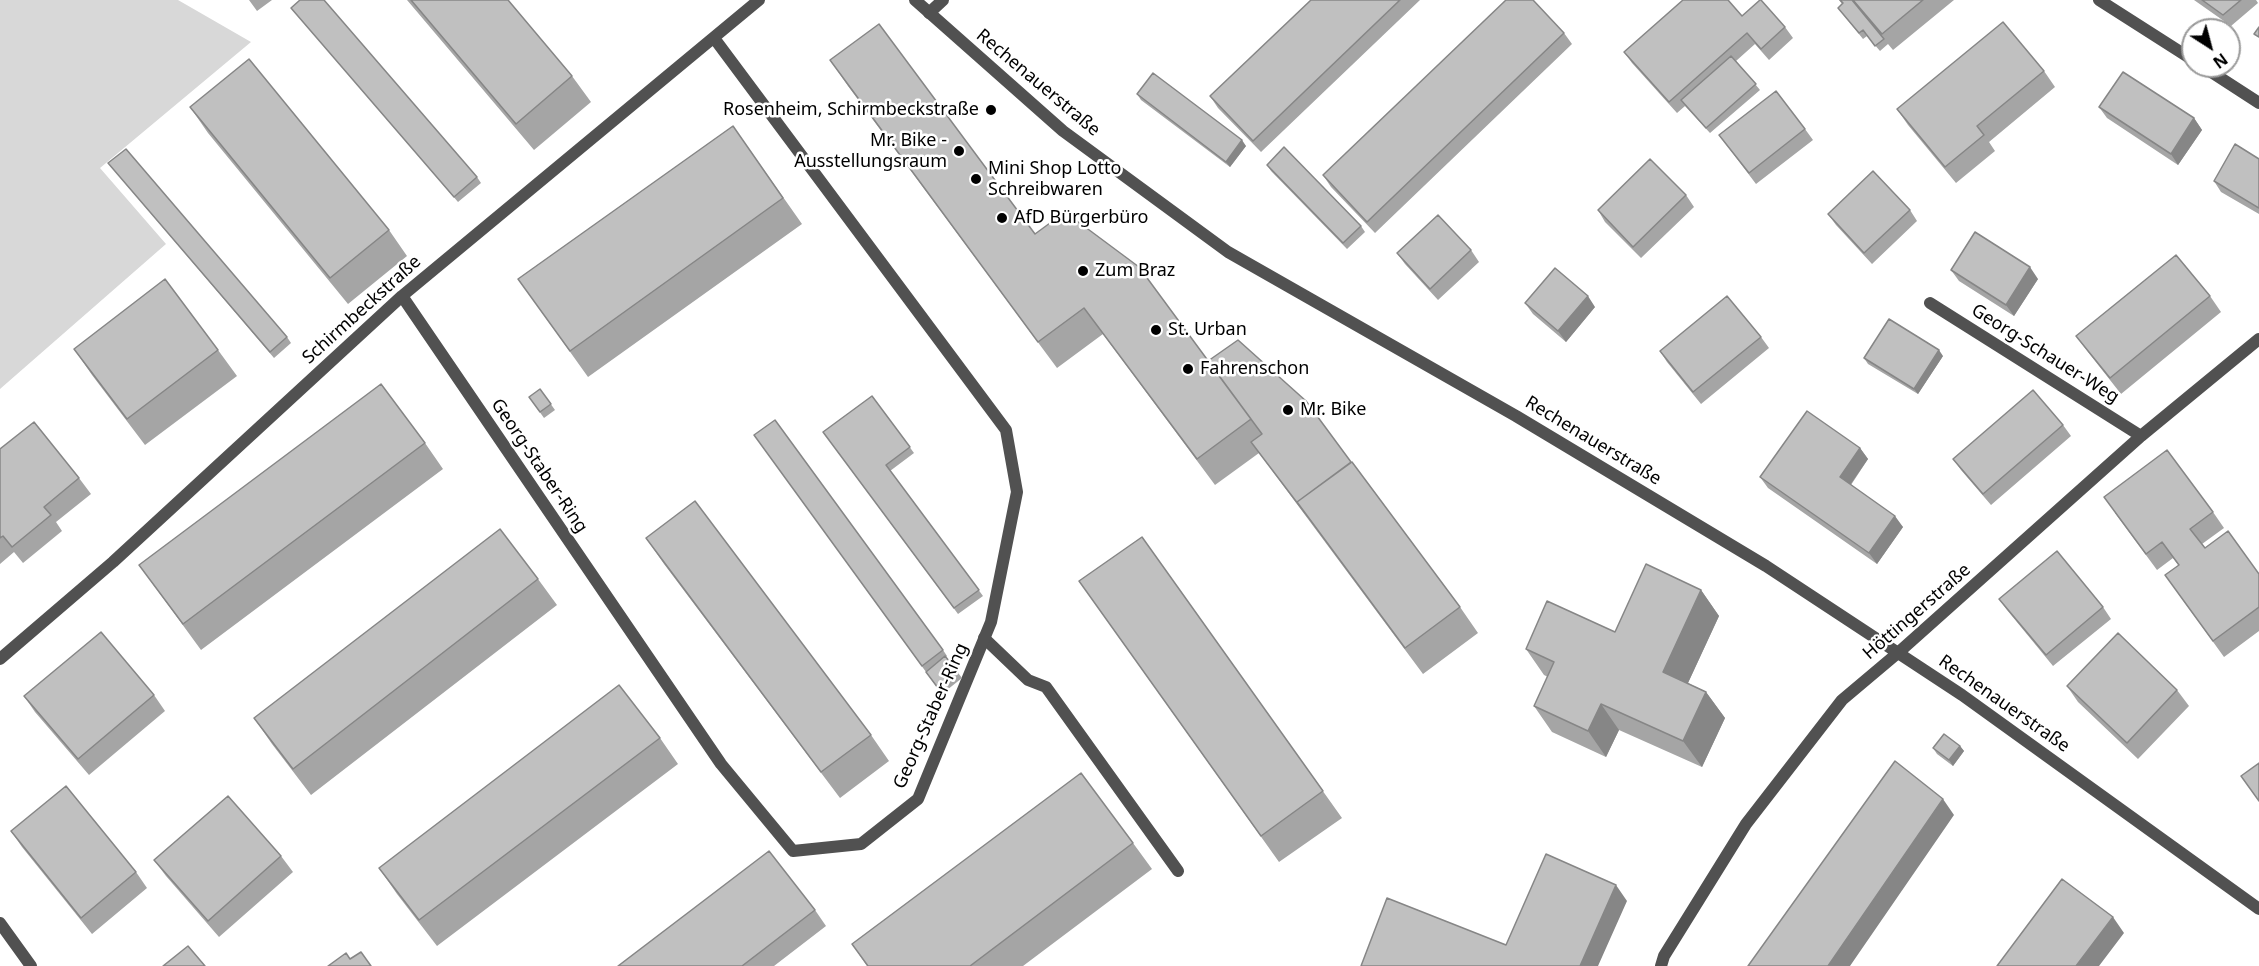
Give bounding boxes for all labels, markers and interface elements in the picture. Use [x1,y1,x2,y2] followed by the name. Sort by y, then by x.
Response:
[2181,18,2241,78] north arrow
[972,25,1104,141] street label: Rechenauerstraße
[2209,48,2232,74] text: N
[723,99,979,121] place label: Rosenheim, Schirmbeckstraße
[984,103,998,117] marker: Rosenheim, Schirmbeckstraße
[794,130,947,172] place label: Mr. Bike - Ausstellungsraum
[952,144,966,158] marker: Mr. Bike - Ausstellungsraum
[988,158,1121,201] place label: Mini Shop Lotto Schreibwaren
[969,172,983,186] marker: Mini Shop Lotto Schreibwaren
[1014,207,1148,229] place label: AfD Bürgerbüro
[995,211,1009,225] marker: AfD Bürgerbüro
[298,251,426,369] street label: Schirmbeckstraße
[1095,260,1175,282] place label: Zum Braz
[1076,264,1090,278] marker: Zum Braz
[1967,300,2123,408] street label: Georg-Schauer-Weg
[1168,319,1247,341] place label: St. Urban
[1149,323,1163,337] marker: St. Urban
[1200,358,1309,380] place label: Fahrenschon
[1181,362,1195,376] marker: Fahrenschon
[1521,392,1665,490] street label: Rechenauerstraße
[486,395,592,537] street label: Georg-Staber-Ring
[1300,399,1366,421] place label: Mr. Bike
[1281,403,1295,417] marker: Mr. Bike
[1859,559,1975,665] street label: Höttingerstraße
[889,640,973,792] street label: Georg-Staber-Ring
[1934,651,2074,757] street label: Rechenauerstraße

